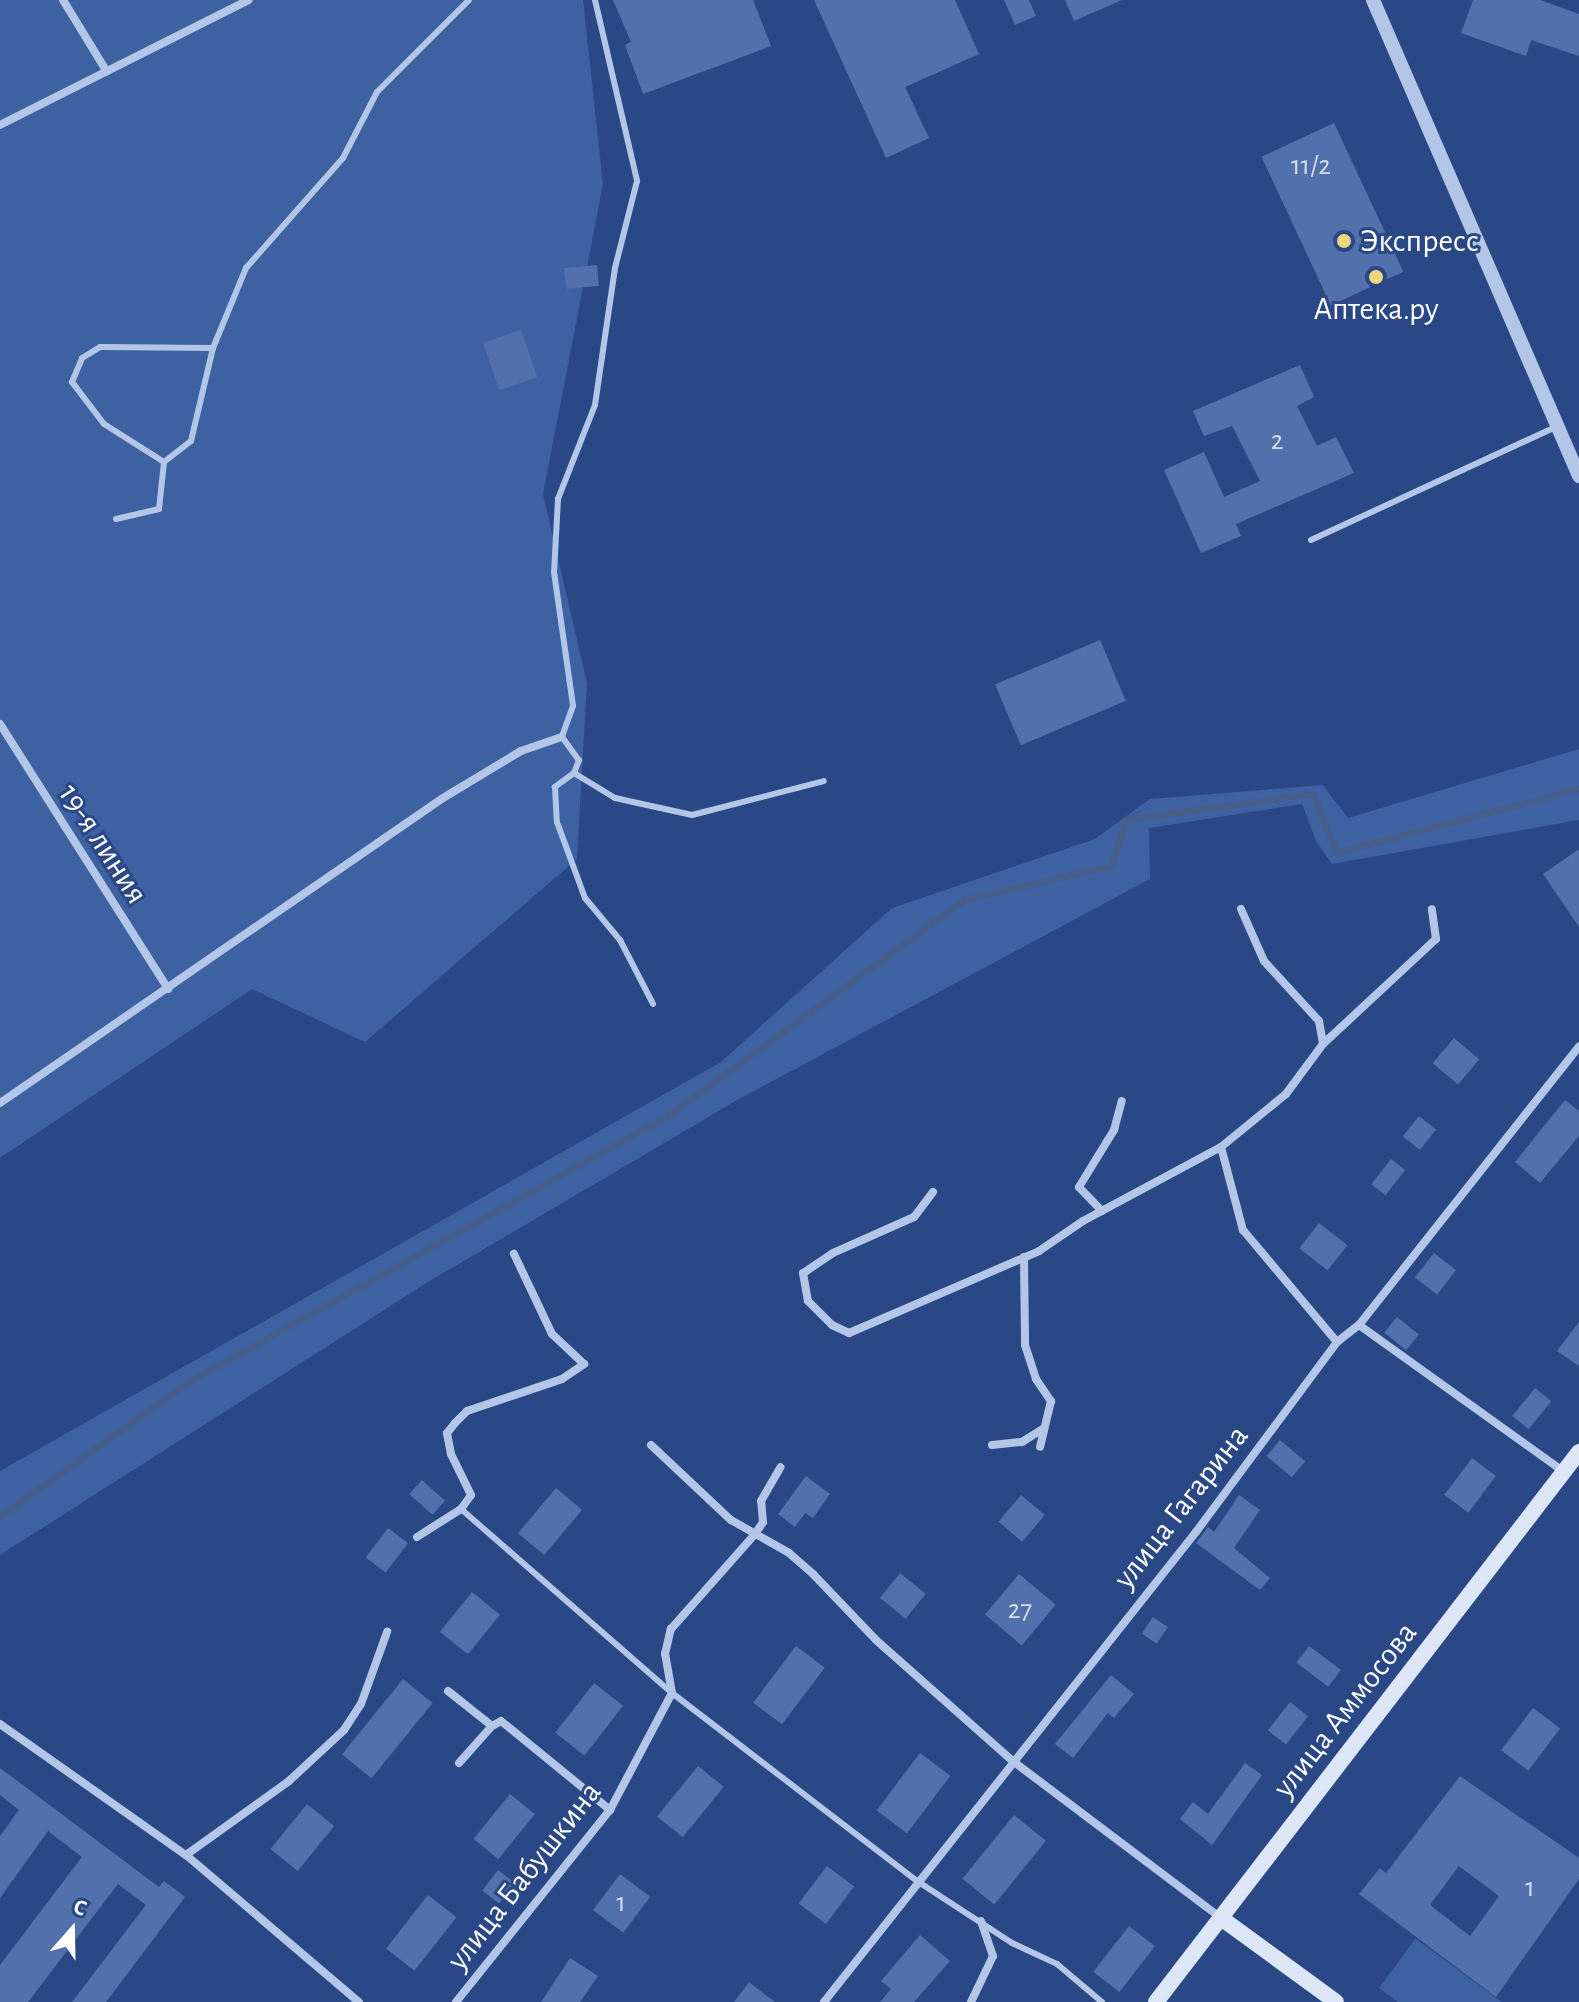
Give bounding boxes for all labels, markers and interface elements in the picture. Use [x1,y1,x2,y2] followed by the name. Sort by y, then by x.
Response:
[1291,149,1331,183] house number: 11/2
[1360,222,1479,260] place label: Экспресс
[1335,232,1353,250] marker: Экспресс
[1367,268,1385,286] marker: Аптека.ру
[1313,290,1439,328] place label: Аптека.ру
[1271,424,1283,458] house number: 2
[50,777,156,911] street label: 19-я линия
[1105,1418,1257,1596] street label: улица Гагарина
[1008,1593,1032,1627] house number: 27
[1265,1615,1425,1805] street label: улица Аммосова
[438,1774,610,1978] street label: улица Бабушкина
[1525,1871,1535,1905] house number: 1
[616,1886,626,1920] house number: 1
[32,1890,112,1970] north arrow
[71,1895,90,1920] text: С

